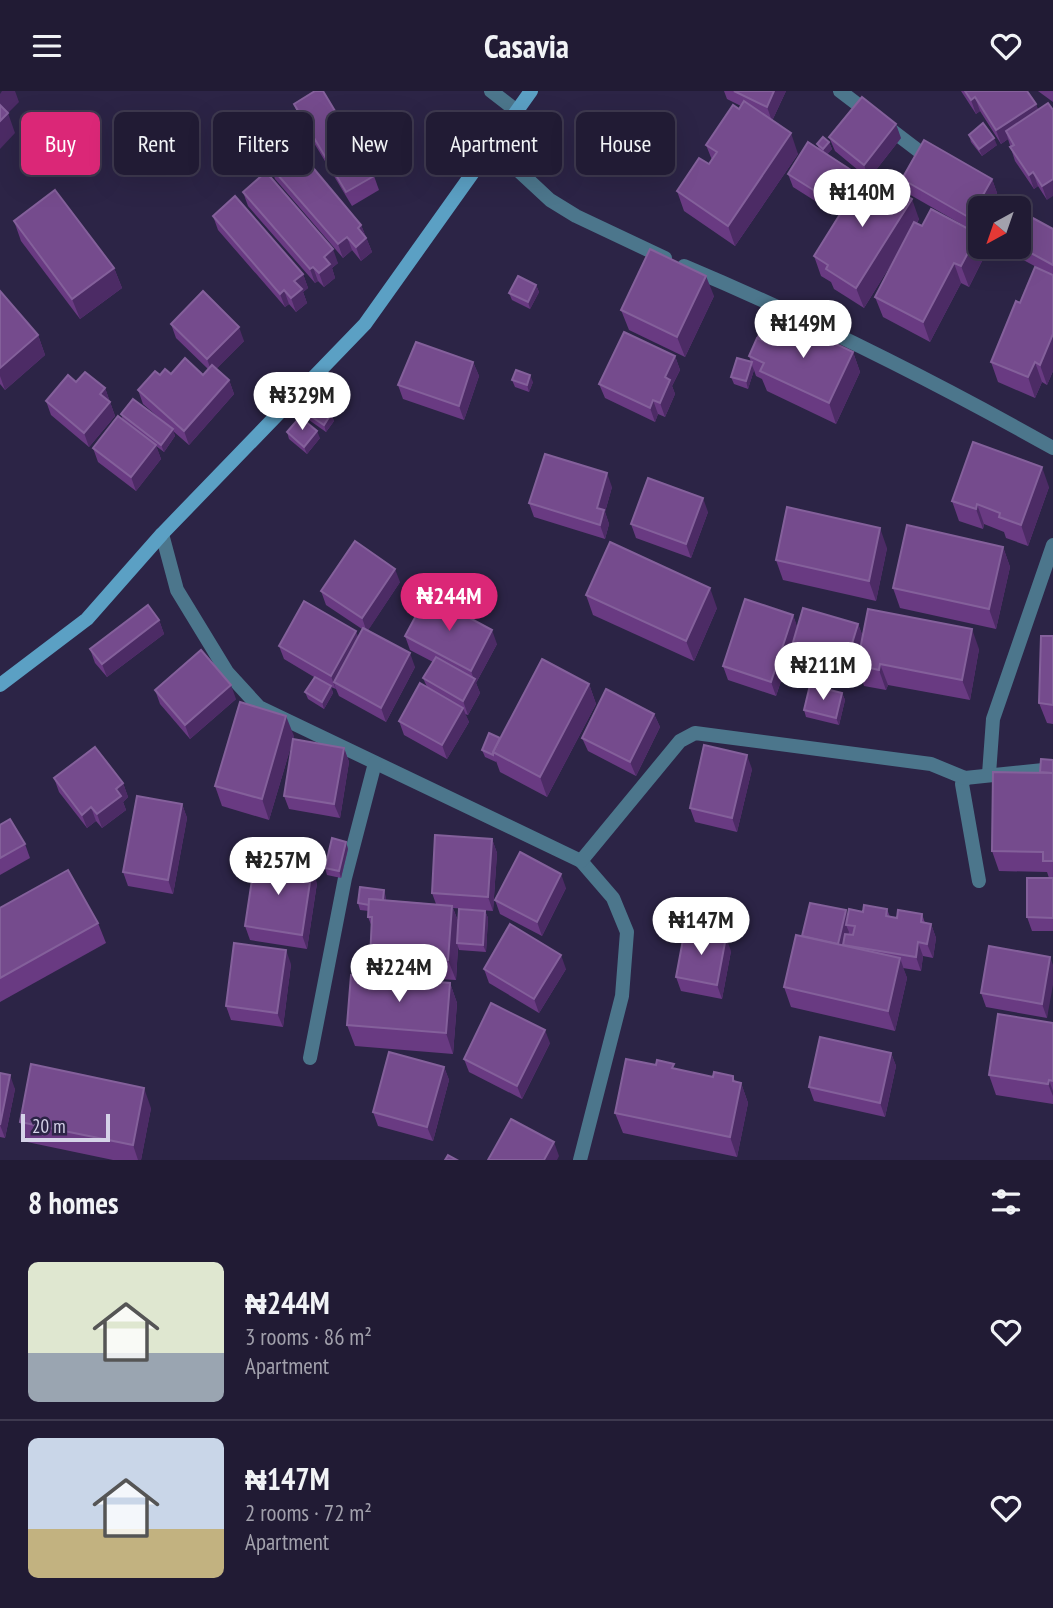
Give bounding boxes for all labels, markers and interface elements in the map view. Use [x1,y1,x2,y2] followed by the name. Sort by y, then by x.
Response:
[484,25,569,67] text: Casavia
[28,27,66,65] icon: menu
[987,27,1025,65] icon: heart
[21,112,100,175] chip: Buy
[114,112,199,175] chip: Rent
[213,112,313,175] chip: Filters
[327,112,412,175] chip: New
[426,112,562,175] chip: Apartment
[576,112,675,175] chip: House
[813,169,911,229] pin: ₦140M
[830,177,894,206] text: ₦140M
[968,196,1031,259] north arrow
[968,196,1031,259] map controls
[754,301,852,360] pin: ₦149M
[771,308,835,337] text: ₦149M
[253,373,351,432] pin: ₦329M
[270,380,334,409] text: ₦329M
[400,573,498,633] pin: ₦244M
[417,581,481,610] text: ₦244M
[774,643,872,702] pin: ₦211M
[791,650,855,679] text: ₦211M
[229,837,327,897] pin: ₦257M
[246,845,310,874] text: ₦257M
[652,897,750,957] pin: ₦147M
[669,905,733,934] text: ₦147M
[350,944,448,1004] pin: ₦224M
[367,952,431,981] text: ₦224M
[21,1111,110,1143] scale bar
[32,1114,66,1138] text: 20 m
[28,1183,119,1222] text: 8 homes
[987,1183,1025,1221] icon: filters
[245,1283,330,1322] text: ₦244M
[84,1290,168,1374] icon: home
[987,1313,1025,1351] icon: heart
[245,1322,372,1351] text: 3 rooms · 86 m²
[245,1351,329,1380] text: Apartment
[245,1459,330,1498] text: ₦147M
[84,1466,168,1550] icon: home
[987,1489,1025,1527] icon: heart
[245,1498,372,1527] text: 2 rooms · 72 m²
[245,1527,329,1556] text: Apartment

